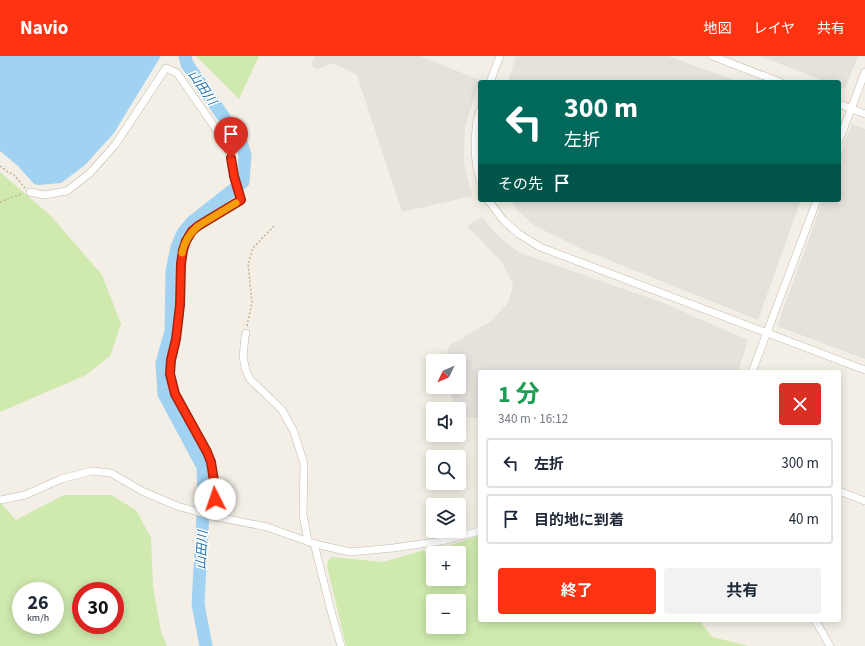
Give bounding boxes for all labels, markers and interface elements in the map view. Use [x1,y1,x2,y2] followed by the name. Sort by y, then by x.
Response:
[20,15,68,42] text: Navio
[703,19,731,39] text: 地図
[753,19,795,39] text: レイヤ
[817,19,845,39] text: 共有
[184,66,222,110] water label: 山田川
[564,88,638,128] text: 300 m
[498,96,550,148] icon: left
[214,117,248,158] pin
[220,123,242,145] icon: arrive
[564,128,600,153] text: 左折
[551,172,573,194] icon: arrive
[498,174,543,195] text: その先
[426,354,466,394] north arrow
[426,354,466,634] map controls
[498,377,539,412] text: 1 分
[779,383,821,425] button: close
[426,402,466,442] button: sound
[498,410,568,428] text: 340 m · 16:12
[426,450,466,490] button: search
[500,452,522,474] icon: left
[781,453,819,474] text: 300 m
[534,454,564,475] text: 左折
[194,478,236,520] position arrow
[426,498,466,538] button: layers
[500,508,522,530] icon: arrive
[789,509,819,530] text: 40 m
[534,510,624,531] text: 目的地に到着
[192,528,212,570] water label: 山田川
[426,546,466,586] button: +
[498,568,656,614] button: 終了
[664,568,821,614] button: 共有
[72,582,124,634] speed limit sign: 30
[27,589,49,617] text: 26
[426,594,466,634] button: −
[27,611,49,625] text: km/h

